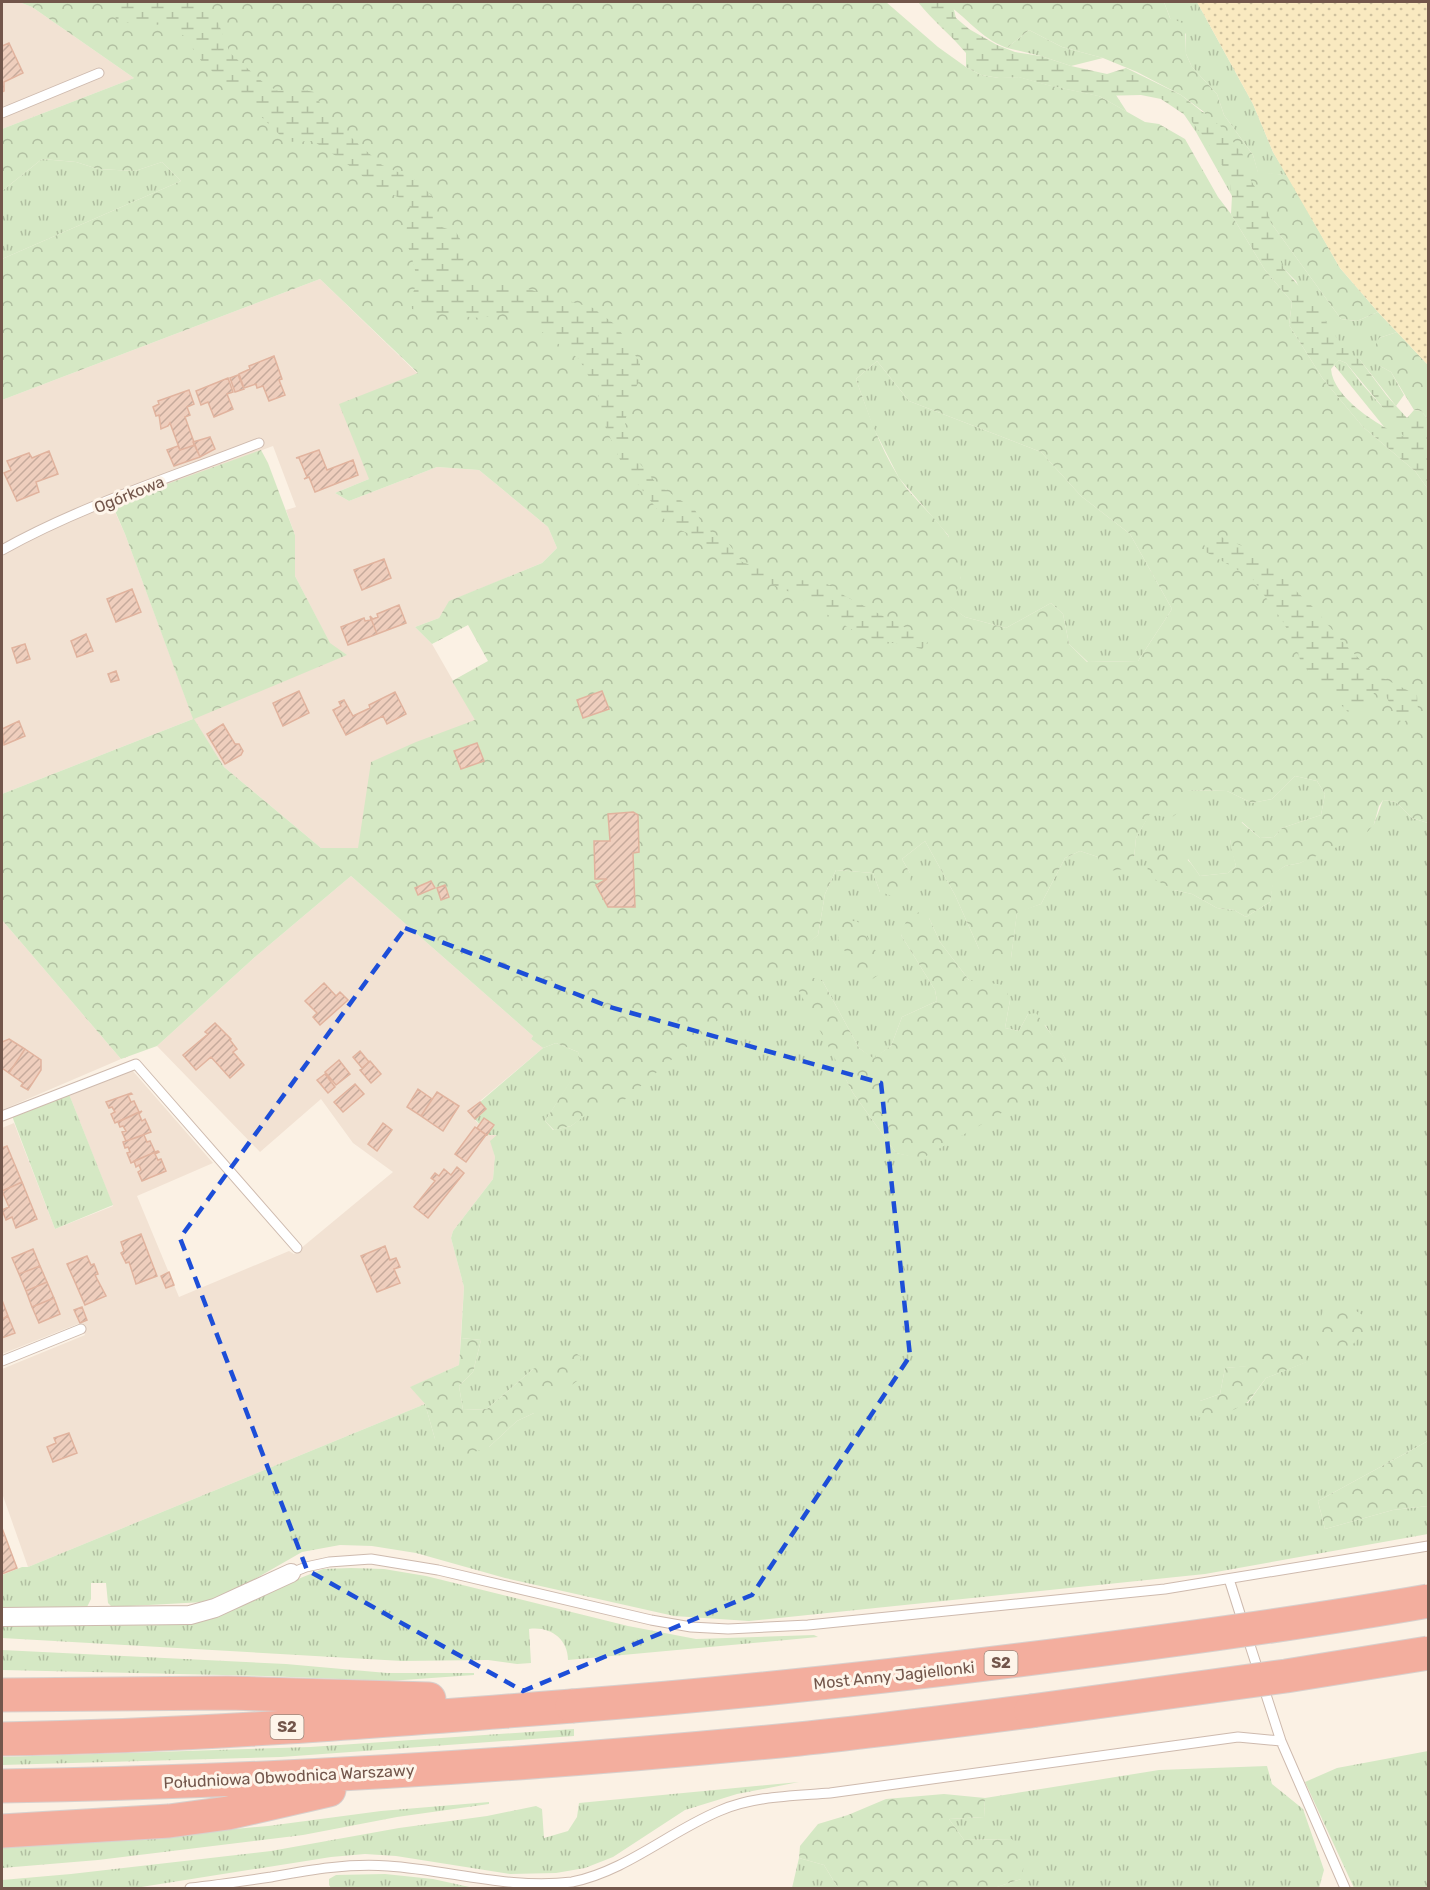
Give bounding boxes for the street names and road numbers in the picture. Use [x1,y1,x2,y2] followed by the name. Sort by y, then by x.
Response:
[91,472,167,517] street label: Ogórkowa
[984,1651,1018,1675] road number: S2
[812,1658,976,1693] street label: Most Anny Jagiellonki
[270,1715,304,1739] road number: S2
[163,1760,415,1793] street label: Południowa Obwodnica Warszawy

